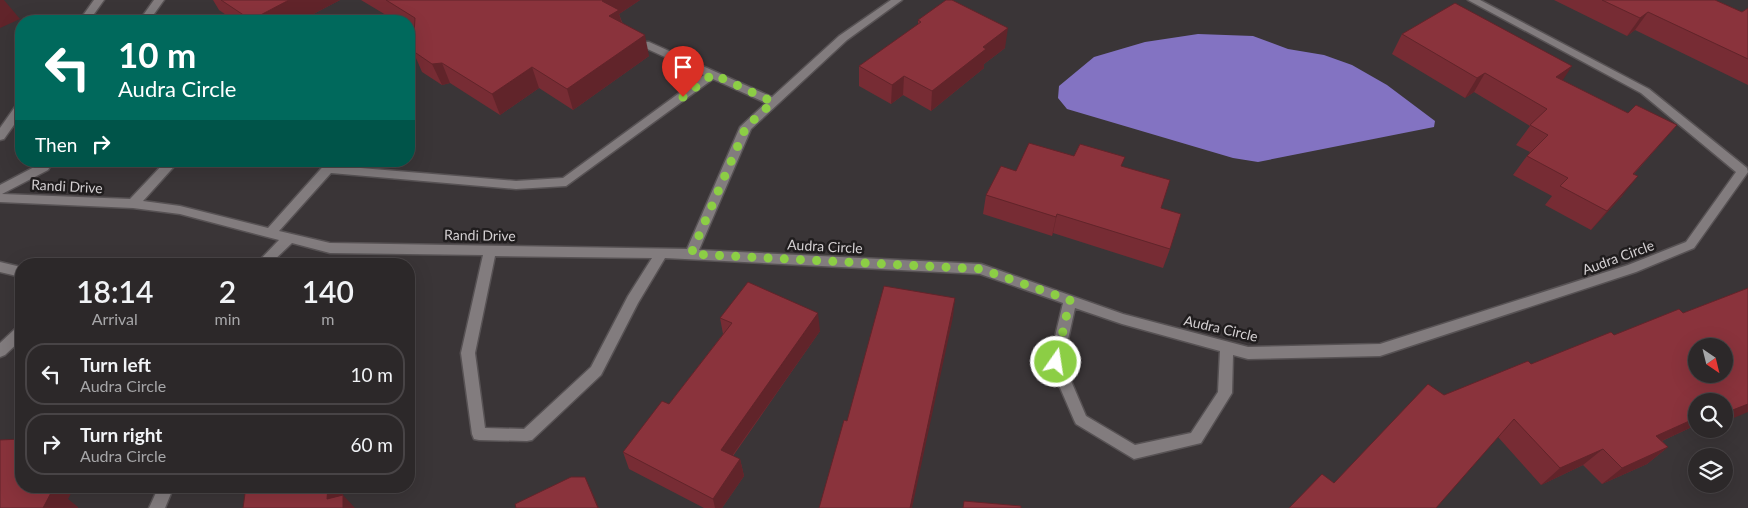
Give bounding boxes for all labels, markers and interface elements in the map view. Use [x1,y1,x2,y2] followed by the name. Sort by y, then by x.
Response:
[118,33,196,75] text: 10 m
[35,35,100,100] icon: left
[662,46,704,97] pin
[669,53,697,81] icon: arrive
[118,75,236,102] text: Audra Circle
[87,130,115,158] icon: right
[35,133,77,156] text: Then
[31,176,103,196] street label: Randi Drive
[444,226,516,244] street label: Randi Drive
[787,236,863,256] street label: Audra Circle
[1580,236,1656,278] street label: Audra Circle
[76,273,153,309] text: 18:14
[219,273,236,309] text: 2
[302,273,354,309] text: 140
[92,309,138,328] text: Arrival
[215,309,240,328] text: min
[321,309,334,328] text: m
[1182,311,1260,345] street label: Audra Circle
[1029,335,1081,387] position arrow
[1688,338,1732,382] north arrow
[1688,338,1733,493] map controls
[80,353,151,376] text: Turn left
[37,360,65,388] icon: left
[350,363,393,386] text: 10 m
[80,376,166,395] text: Audra Circle
[1688,393,1733,438] button: search
[80,423,162,446] text: Turn right
[37,430,65,458] icon: right
[350,433,393,456] text: 60 m
[80,446,166,465] text: Audra Circle
[1688,448,1733,493] button: layers

